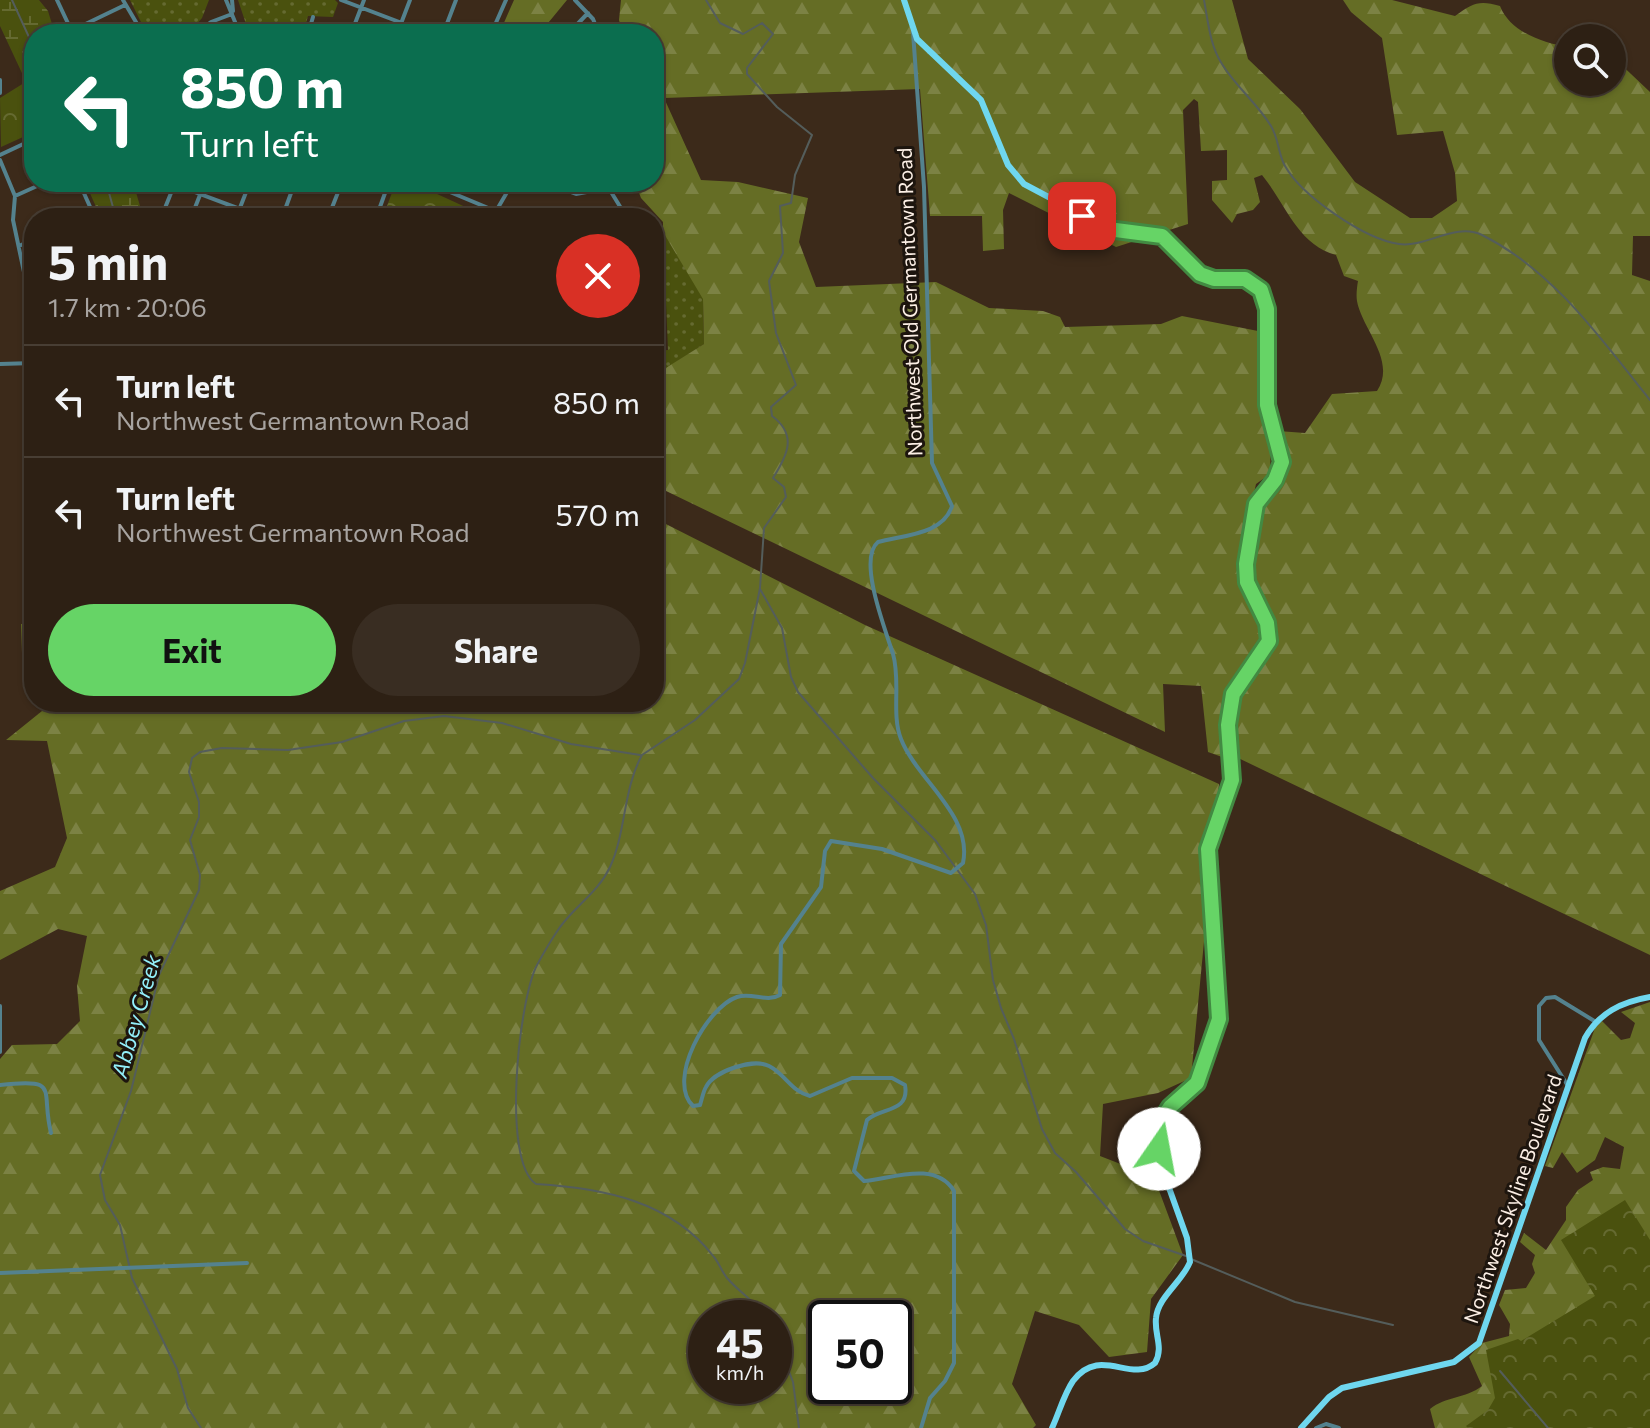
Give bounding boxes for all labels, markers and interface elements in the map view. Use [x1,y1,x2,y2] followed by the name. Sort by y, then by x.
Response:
[1554,24,1626,96] map controls
[1554,24,1626,96] button: search
[180,51,344,120] text: 850 m
[48,56,152,160] icon: left
[180,120,319,164] text: Turn left
[892,147,926,457] street label: Northwest Old Germantown Road
[1048,182,1116,250] pin
[1060,194,1104,238] icon: arrive
[48,231,168,290] text: 5 min
[556,234,640,318] button: close
[48,291,207,322] text: 1.7 km · 20:06
[116,367,235,404] text: Turn left
[48,379,92,423] icon: left
[553,383,640,420] text: 850 m
[116,404,470,435] text: Northwest Germantown Road
[116,479,235,516] text: Turn left
[48,491,92,535] icon: left
[556,495,640,532] text: 570 m
[116,516,470,547] text: Northwest Germantown Road
[48,604,336,696] button: Exit
[352,604,640,696] button: Share
[105,950,166,1081] water label: Abbey Creek
[1458,1071,1566,1326] street label: Northwest Skyline Boulevard
[1117,1107,1201,1191] position arrow
[808,1300,912,1404] speed limit sign: 50
[716,1317,764,1366] text: 45
[716,1360,764,1384] text: km/h

